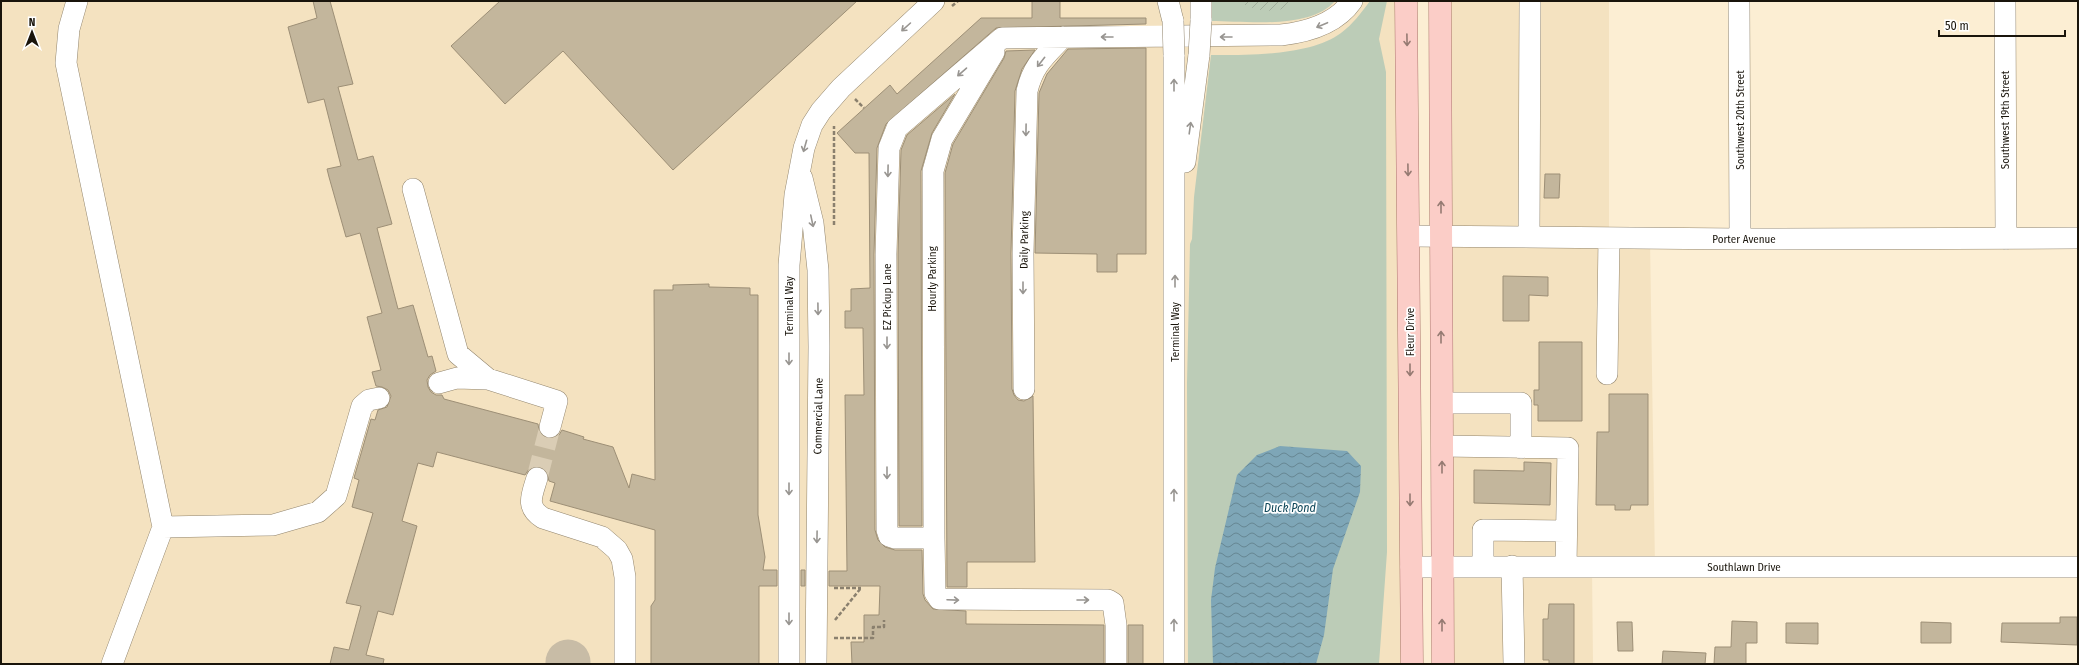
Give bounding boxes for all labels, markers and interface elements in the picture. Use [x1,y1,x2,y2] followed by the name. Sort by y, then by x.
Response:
[12,12,52,52] north arrow
[1939,12,2065,38] scale bar
[29,16,35,29] text: N
[1945,19,1969,33] text: 50 m
[1317,21,1329,29] one-way arrow
[900,23,911,32] one-way arrow
[1101,33,1114,41] one-way arrow
[1220,33,1233,41] one-way arrow
[1403,33,1411,46] one-way arrow
[1036,56,1045,67] one-way arrow
[957,68,967,77] one-way arrow
[1734,70,1747,170] street label: Southwest 20th Street
[1999,70,2012,169] street label: Southwest 19th Street
[1170,79,1178,92] one-way arrow
[1186,122,1194,135] one-way arrow
[1022,123,1030,136] one-way arrow
[801,140,808,153] one-way arrow
[1404,163,1412,176] one-way arrow
[884,164,892,177] one-way arrow
[1437,201,1445,214] one-way arrow
[1017,210,1032,269] street label: Daily Parking
[808,214,816,227] one-way arrow
[1712,233,1776,246] street label: Porter Avenue
[926,245,939,312] street label: Hourly Parking
[881,264,894,330] street label: EZ Pickup Lane
[1171,275,1179,288] one-way arrow
[783,276,796,336] street label: Terminal Way
[1019,281,1027,294] one-way arrow
[814,302,822,315] one-way arrow
[1169,302,1182,362] street label: Terminal Way
[1404,308,1417,356] street label: Fleur Drive
[1437,331,1445,344] one-way arrow
[883,336,891,349] one-way arrow
[785,352,793,365] one-way arrow
[1406,363,1414,376] one-way arrow
[811,378,826,454] street label: Commercial Lane
[1438,461,1446,474] one-way arrow
[883,466,891,479] one-way arrow
[785,482,793,495] one-way arrow
[1170,489,1178,502] one-way arrow
[1406,493,1414,506] one-way arrow
[1264,501,1317,515] water label: Duck Pond
[813,530,821,543] one-way arrow
[1707,561,1781,574] street label: Southlawn Drive
[946,596,959,604] one-way arrow
[1076,596,1089,604] one-way arrow
[785,612,793,625] one-way arrow
[1170,619,1178,632] one-way arrow
[1438,619,1446,632] one-way arrow

